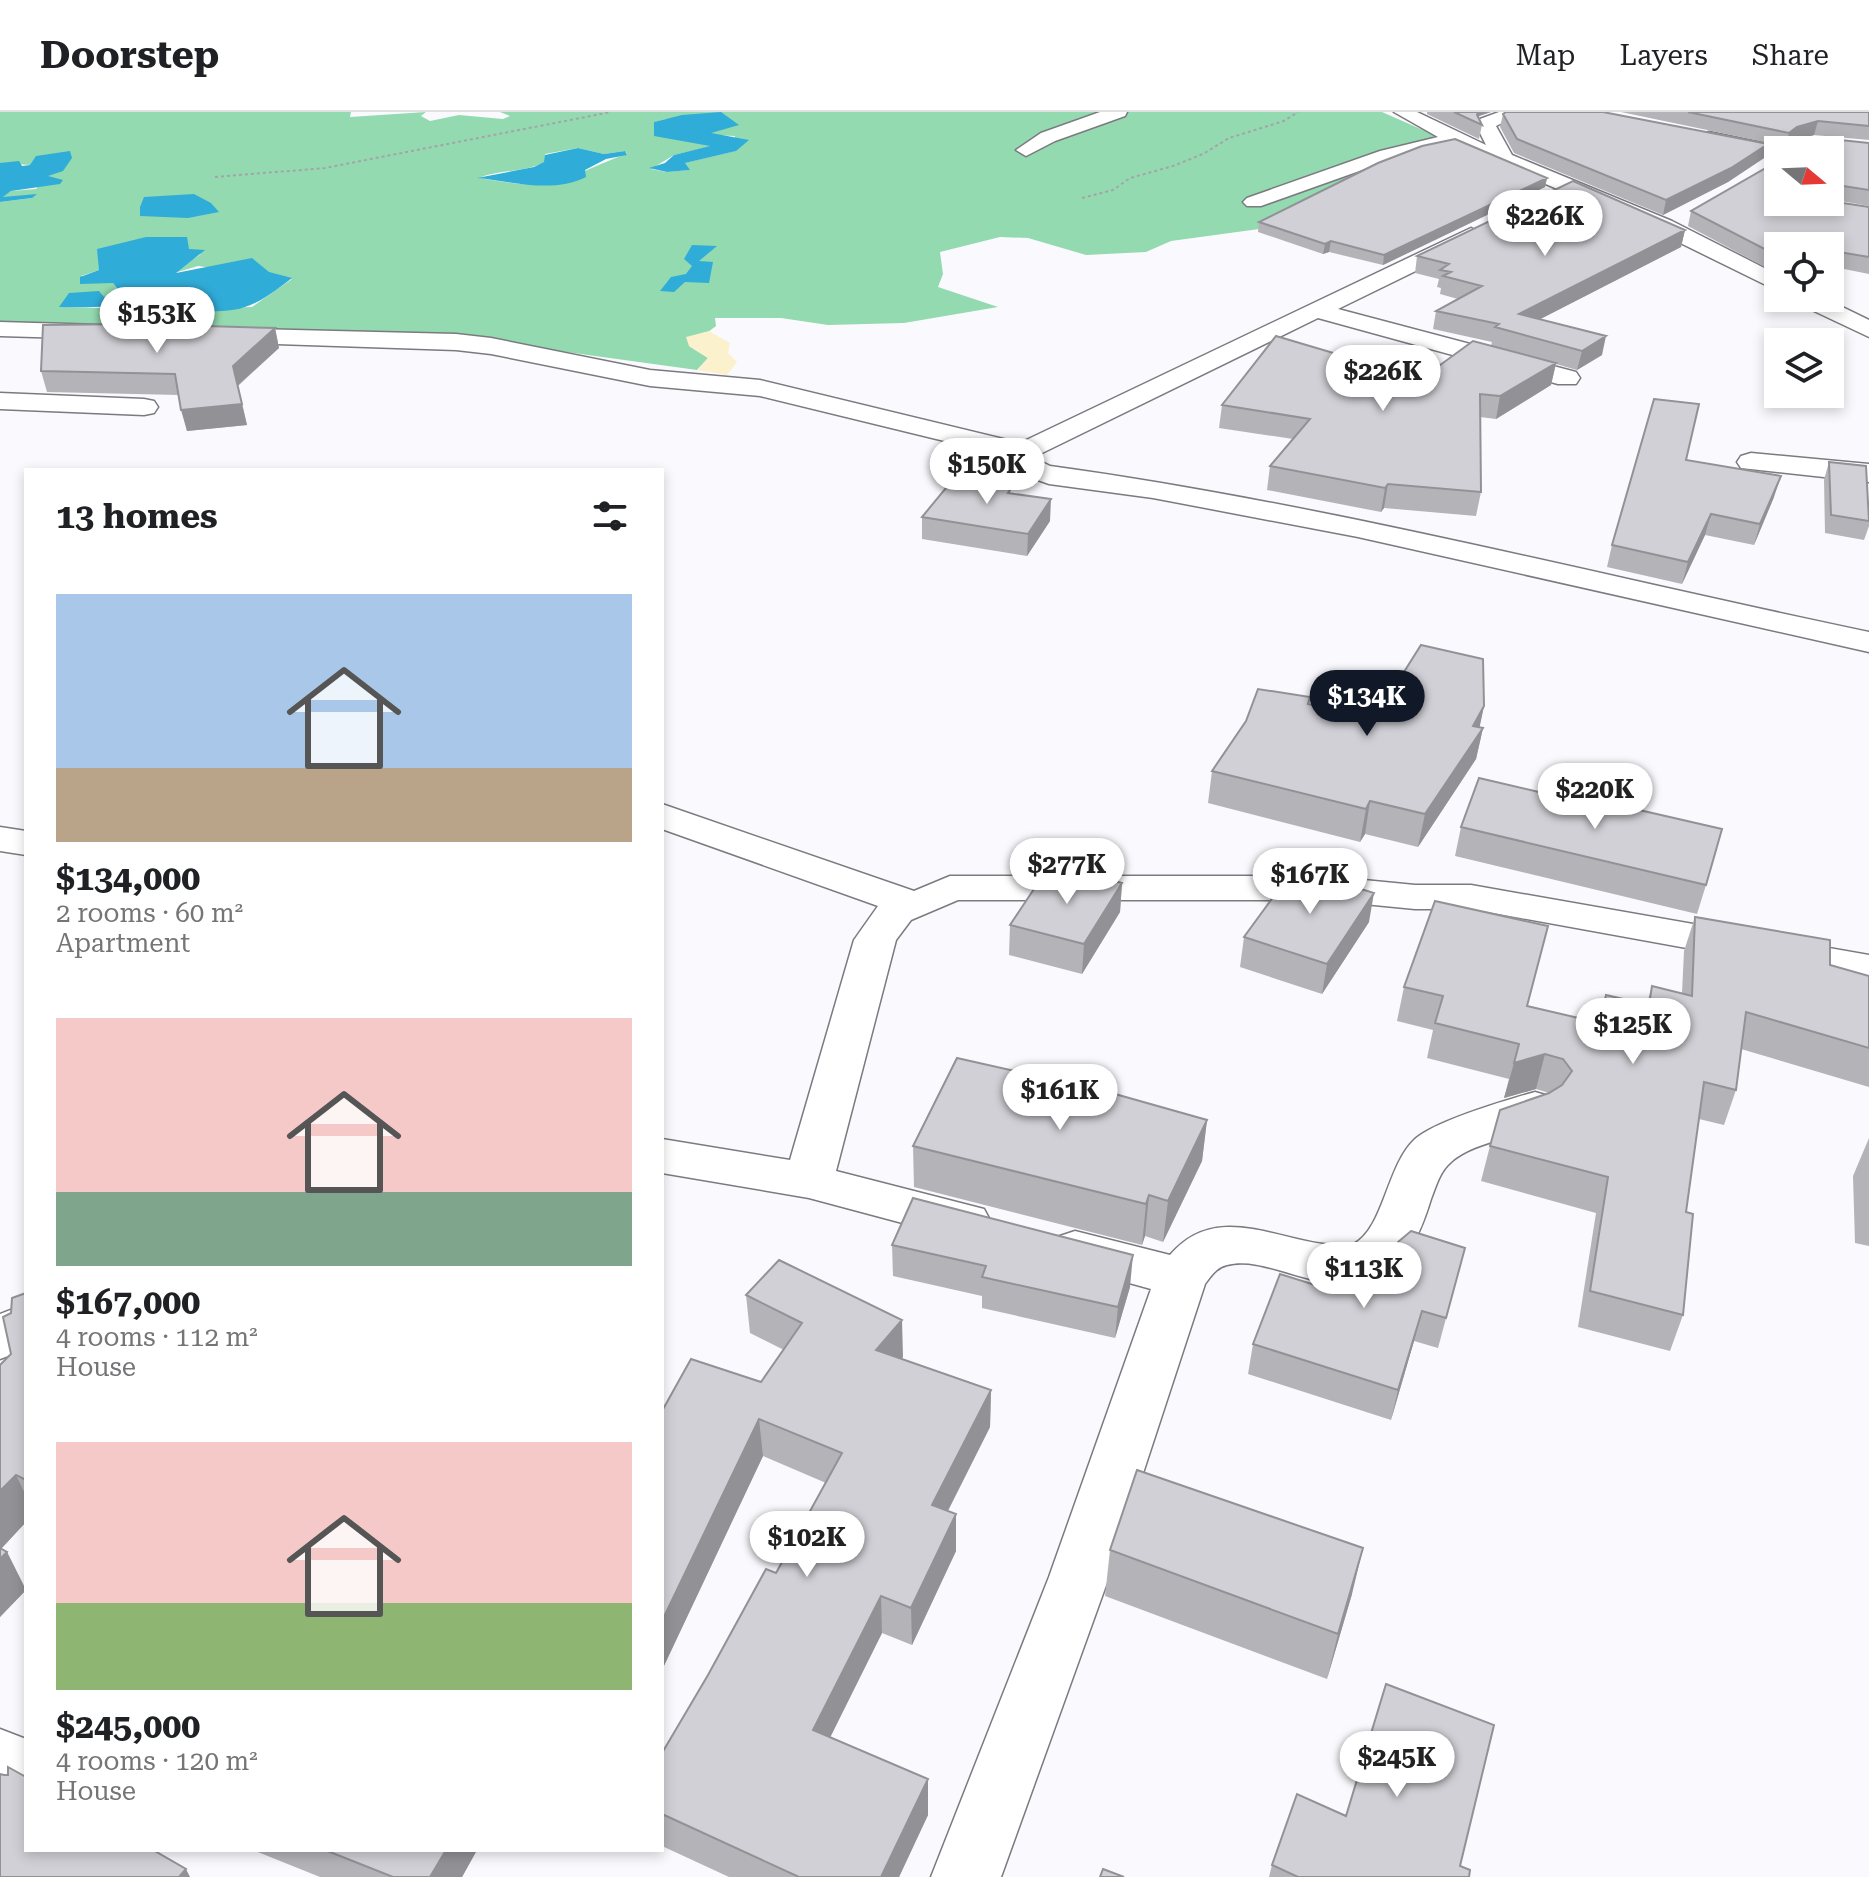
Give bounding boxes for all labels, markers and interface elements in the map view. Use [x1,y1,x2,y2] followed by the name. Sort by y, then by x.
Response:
[40,33,219,77] text: Doorstep
[1516,39,1575,72] text: Map
[1619,39,1708,72] text: Layers
[1752,39,1829,72] text: Share
[1764,136,1844,216] north arrow
[1764,136,1844,408] map controls
[1489,190,1601,258] pin: $226K
[1506,201,1584,231] text: $226K
[1764,232,1844,312] button: locate
[101,287,213,355] pin: $153K
[118,298,196,328] text: $153K
[1764,328,1844,408] button: layers
[1327,345,1439,413] pin: $226K
[1344,356,1422,386] text: $226K
[931,438,1043,506] pin: $150K
[948,449,1026,479] text: $150K
[588,494,632,538] icon: filters
[56,496,218,536] text: 13 homes
[272,646,416,790] icon: home
[1311,670,1423,738] pin: $134K
[1328,681,1406,711] text: $134K
[1539,763,1651,831] pin: $220K
[1556,774,1634,804] text: $220K
[1011,838,1123,906] pin: $277K
[1254,848,1366,916] pin: $167K
[1028,849,1106,879] text: $277K
[56,858,200,898] text: $134,000
[1271,859,1349,889] text: $167K
[56,898,243,928] text: 2 rooms · 60 m²
[56,928,190,958] text: Apartment
[1577,998,1689,1066] pin: $125K
[1594,1009,1672,1039] text: $125K
[1004,1064,1116,1132] pin: $161K
[272,1070,416,1214] icon: home
[1021,1075,1099,1105] text: $161K
[1308,1242,1420,1310] pin: $113K
[1325,1253,1403,1283] text: $113K
[56,1282,200,1322] text: $167,000
[56,1322,258,1352] text: 4 rooms · 112 m²
[56,1352,136,1382] text: House
[272,1494,416,1638] icon: home
[751,1511,863,1579] pin: $102K
[768,1522,846,1552] text: $102K
[56,1706,200,1746] text: $245,000
[1341,1731,1453,1799] pin: $245K
[1358,1742,1436,1772] text: $245K
[56,1746,258,1776] text: 4 rooms · 120 m²
[56,1776,136,1806] text: House

